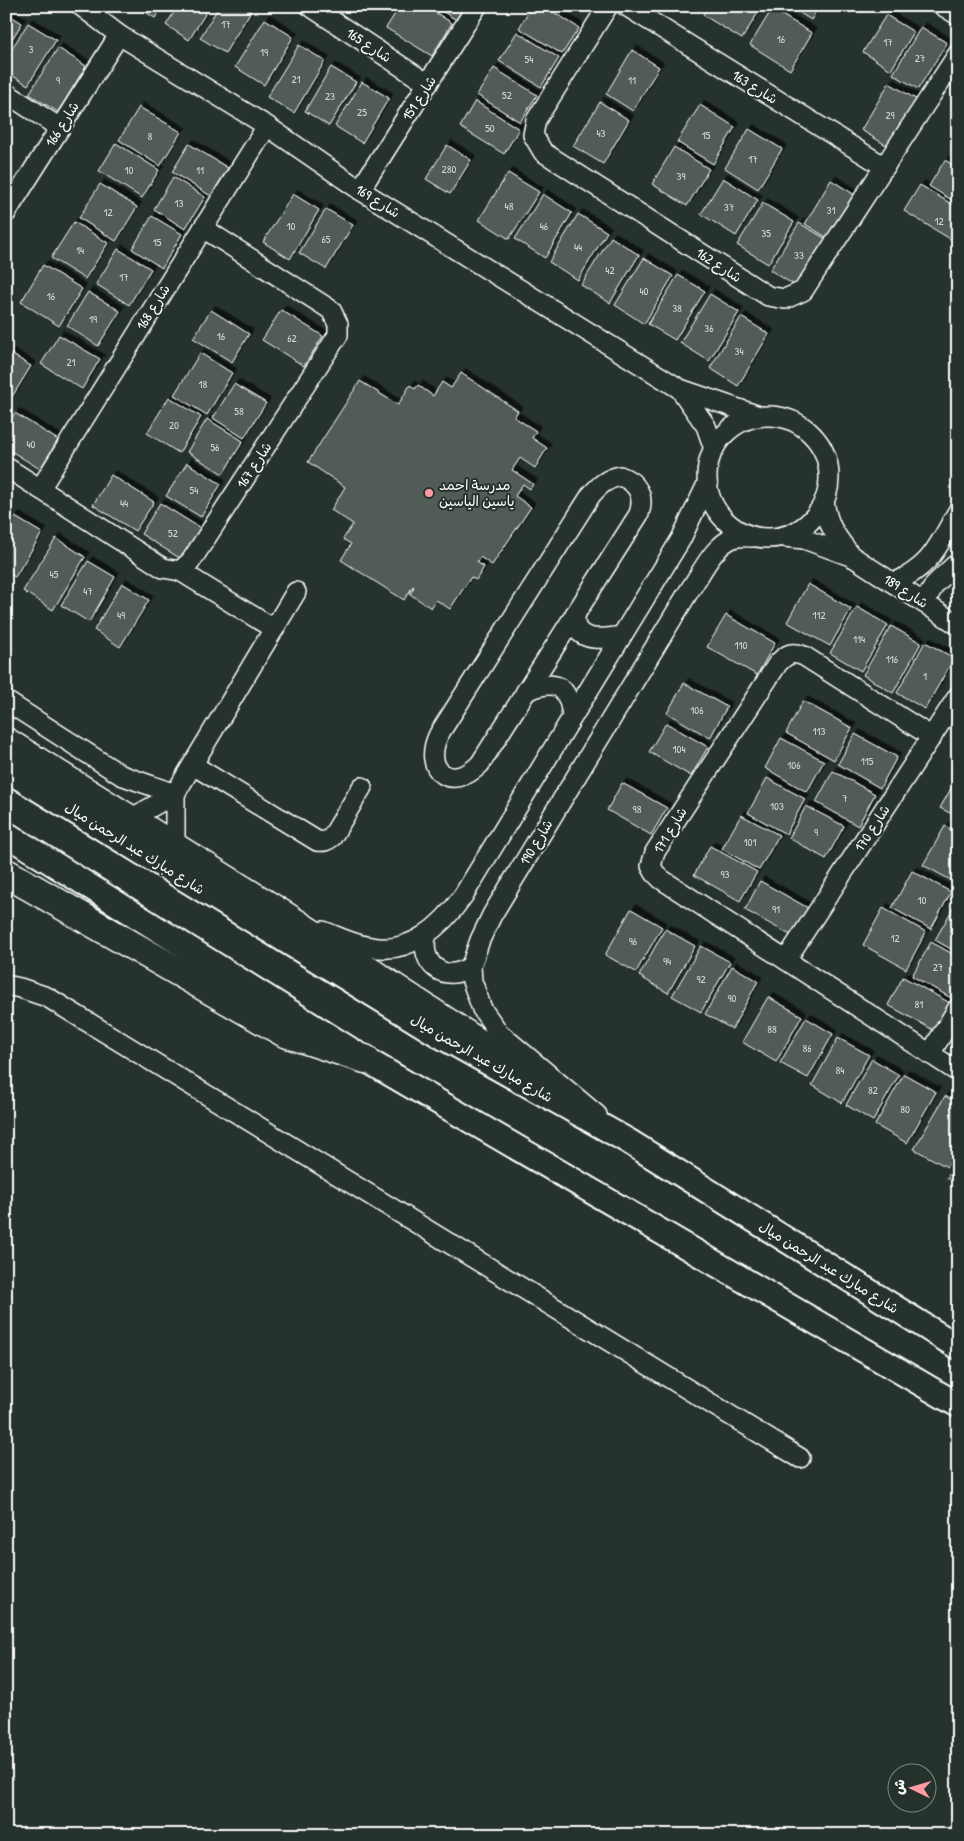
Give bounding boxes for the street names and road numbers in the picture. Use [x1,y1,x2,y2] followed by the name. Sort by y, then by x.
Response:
[343,23,395,67] street label: شارع 165
[728,65,782,109] street label: شارع 163
[397,72,441,124] street label: شارع 151
[40,98,84,150] street label: شارع 166
[352,179,404,223] street label: شارع 169
[692,243,746,287] street label: شارع 162
[131,280,175,334] street label: شارع 168
[232,438,276,492] street label: شارع 167
[880,569,932,613] street label: شارع 189
[61,797,209,899] street label: شارع مبارك عبد الرحمن ميال
[849,801,895,855] street label: شارع 170
[648,803,692,857] street label: شارع 171
[515,815,557,869] street label: شارع 190
[407,1009,557,1107] street label: شارع مبارك عبد الرحمن ميال
[755,1216,903,1318] street label: شارع مبارك عبد الرحمن ميال

